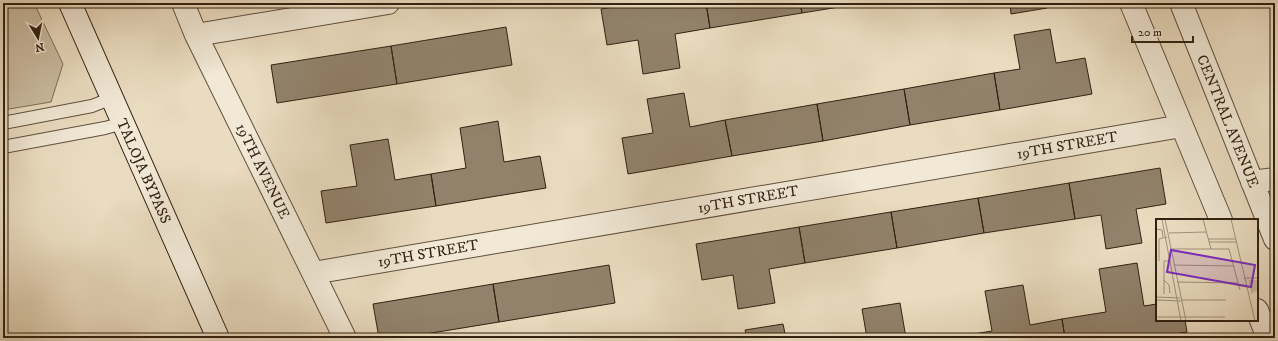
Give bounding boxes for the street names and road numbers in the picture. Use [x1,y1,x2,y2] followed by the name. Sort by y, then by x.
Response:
[1192,52,1263,191] street label: CENTRAL AVENUE
[112,116,175,227] street label: TALOJA BYPASS
[231,120,294,222] street label: 19TH AVENUE
[1015,127,1120,164] street label: 19TH STREET
[696,181,801,218] street label: 19TH STREET
[376,235,481,272] street label: 19TH STREET

